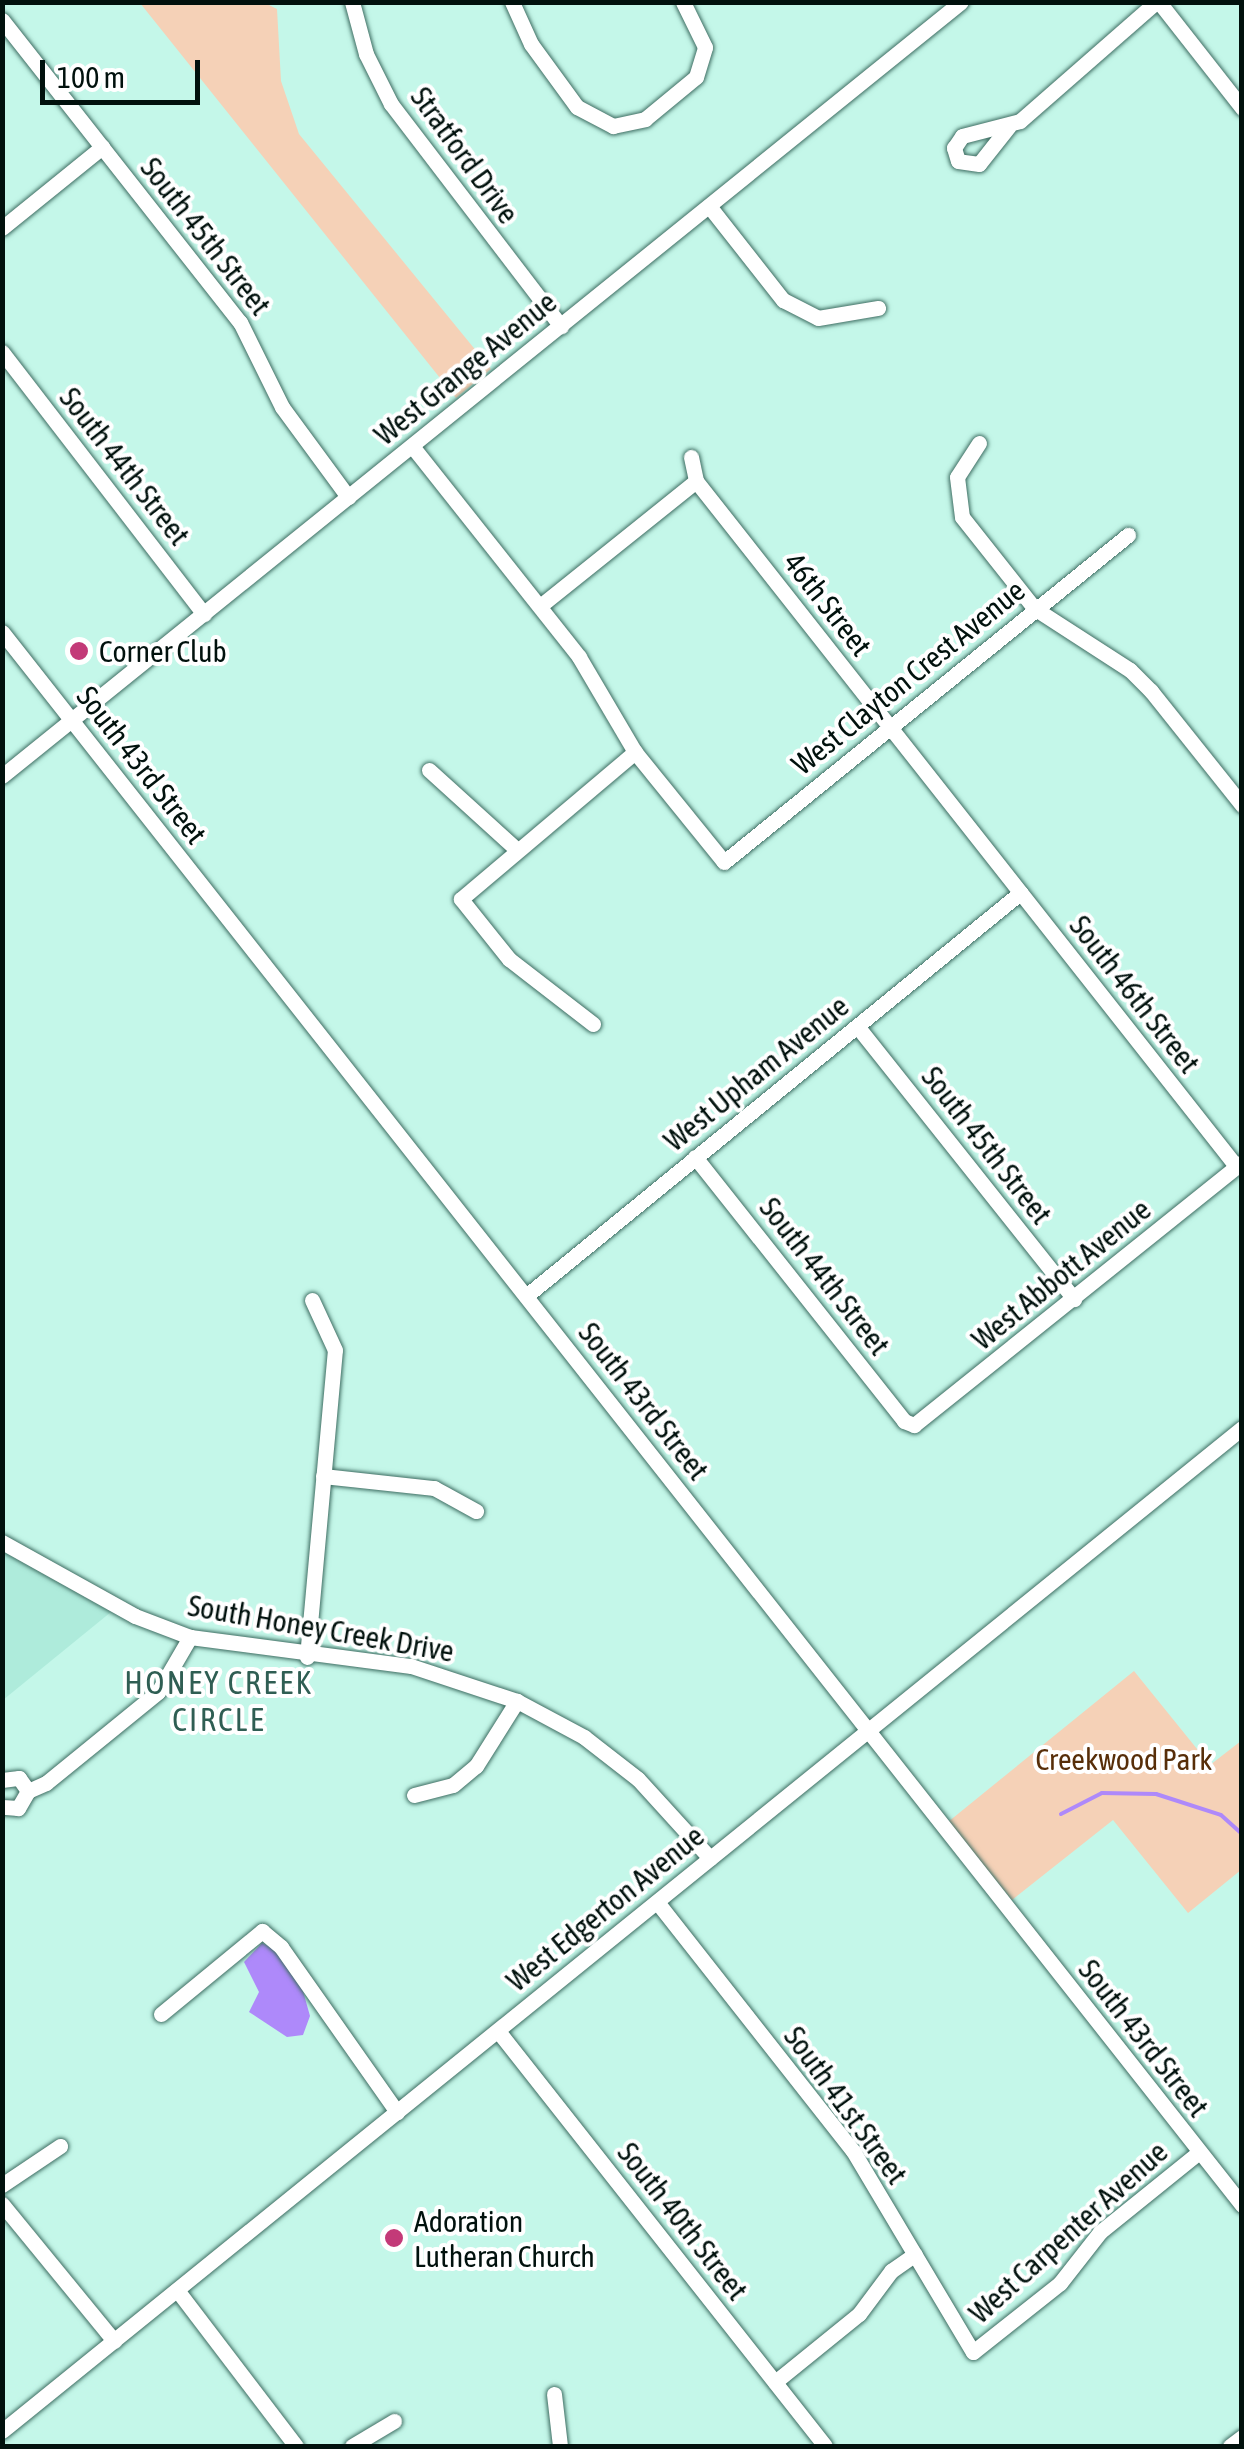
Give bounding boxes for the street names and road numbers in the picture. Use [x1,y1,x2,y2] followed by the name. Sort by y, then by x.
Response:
[403,80,527,230] street label: Stratford Drive
[133,150,279,322] street label: South 45th Street
[367,284,563,452] street label: West Grange Avenue
[52,380,198,552] street label: South 44th Street
[776,545,880,663] street label: 46th Street
[784,572,1032,782] street label: West Clayton Crest Avenue
[69,679,215,851] street label: South 43rd Street
[1062,908,1208,1080] street label: South 46th Street
[656,988,856,1158] street label: West Upham Avenue
[914,1059,1060,1231] street label: South 45th Street
[752,1190,898,1362] street label: South 44th Street
[964,1191,1158,1357] street label: West Abbott Avenue
[571,1315,717,1487] street label: South 43rd Street
[185,1587,457,1669] street label: South Honey Creek Drive
[499,1817,711,1999] street label: West Edgerton Avenue
[1071,1952,1217,2124] street label: South 43rd Street
[777,2019,915,2191] street label: South 41st Street
[961,2133,1175,2331] street label: West Carpenter Avenue
[610,2135,756,2307] street label: South 40th Street

